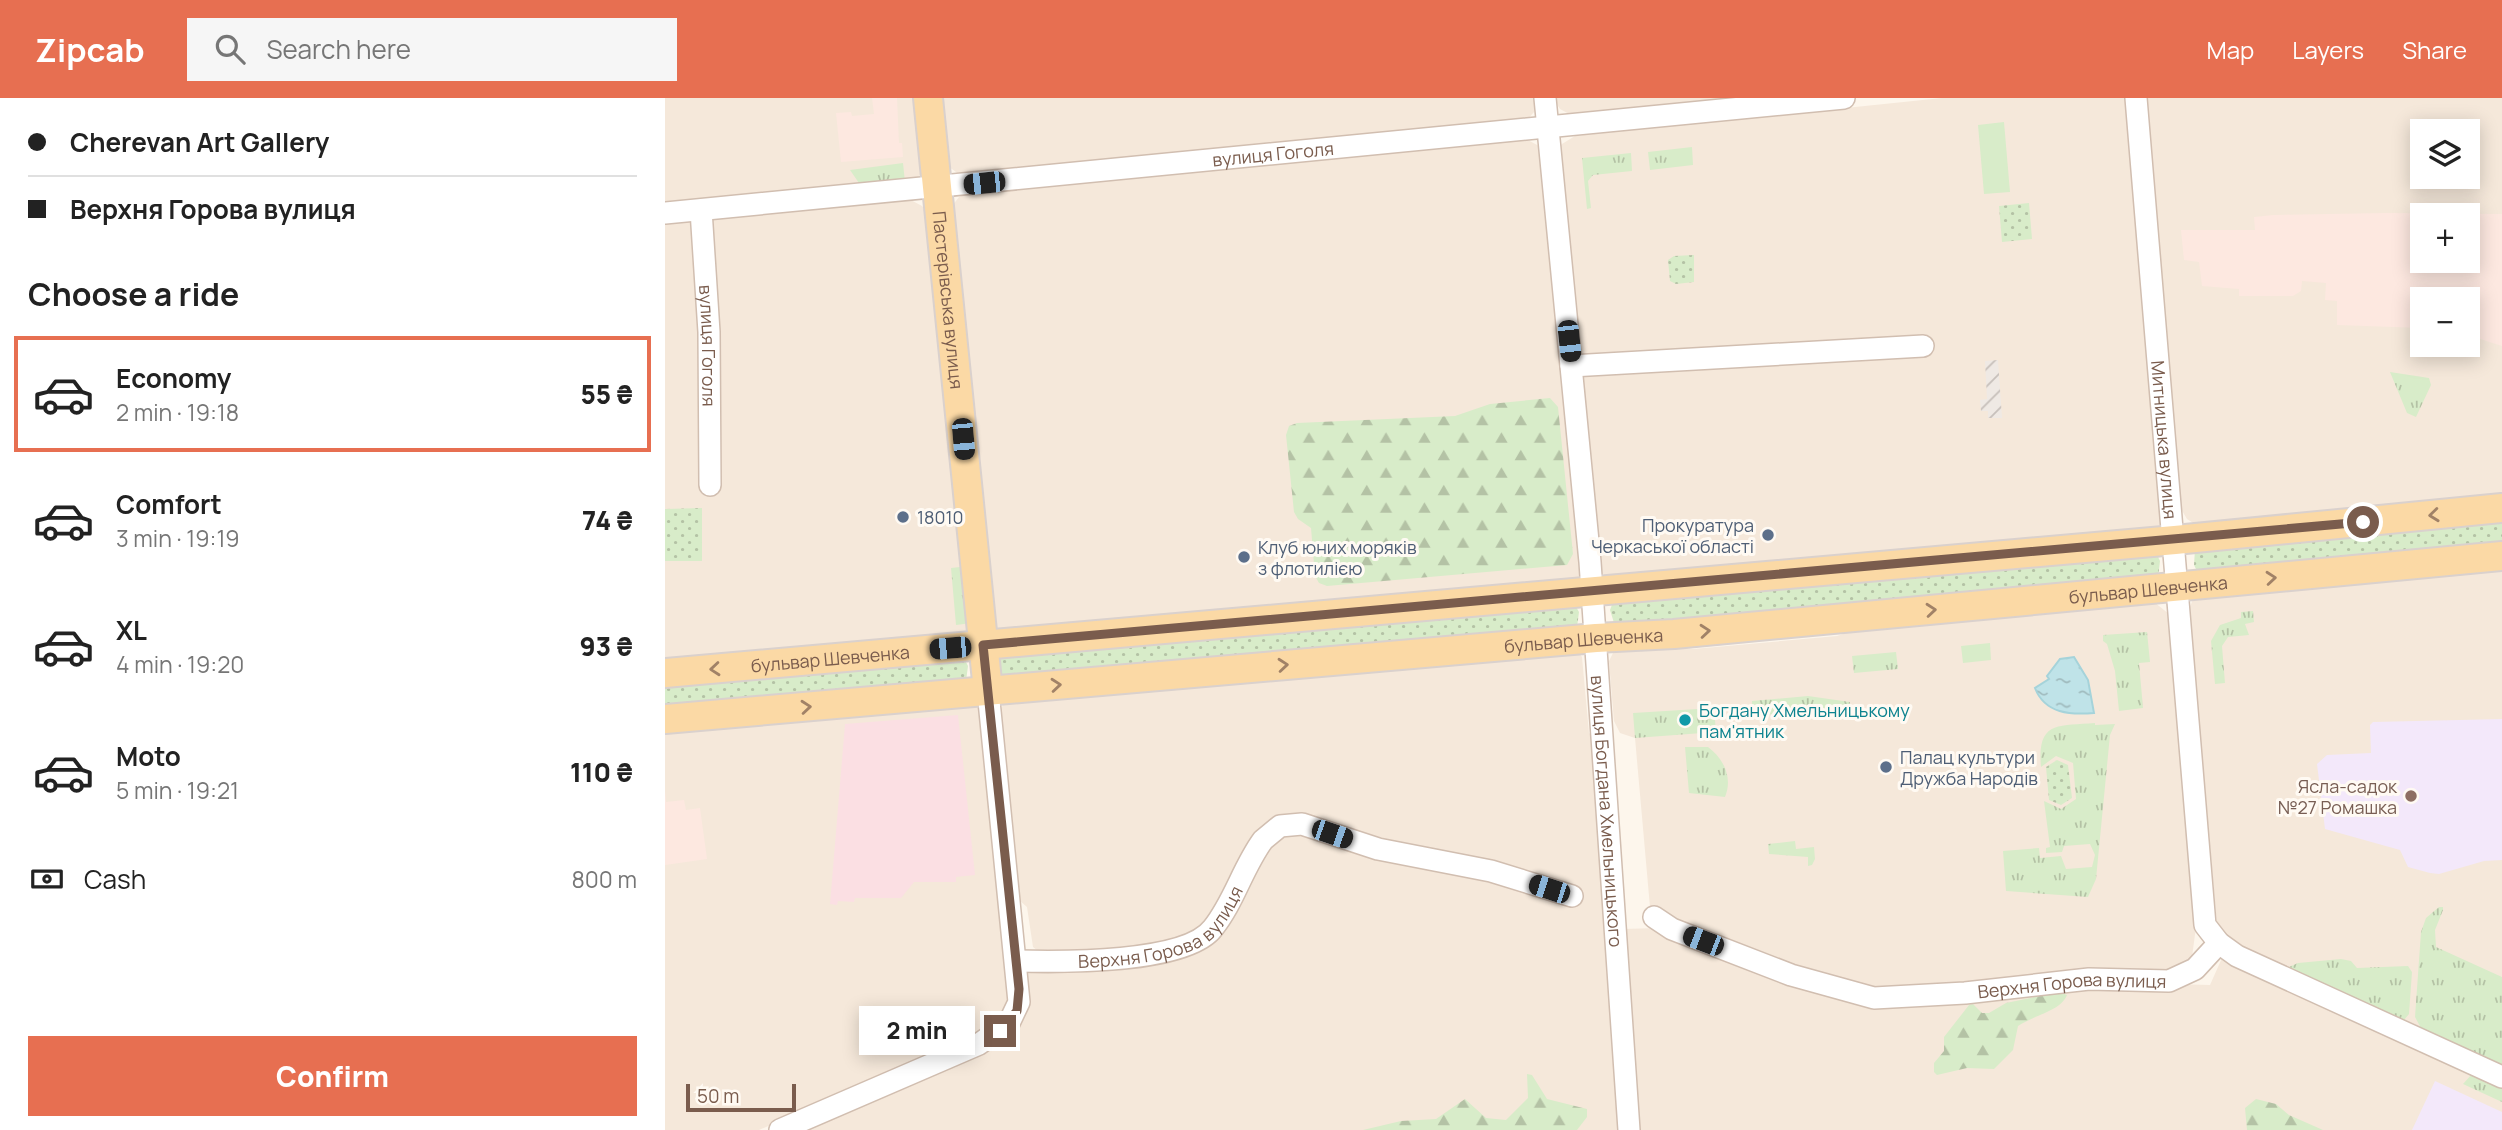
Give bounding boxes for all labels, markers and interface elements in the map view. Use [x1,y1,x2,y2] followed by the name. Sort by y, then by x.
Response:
[187,18,677,81] search box
[35,27,145,72] text: Zipcab
[211,30,249,68] icon: search
[267,31,411,67] text: Search here
[2207,33,2254,66] text: Map
[2292,33,2364,66] text: Layers
[2402,33,2467,66] text: Share
[2410,119,2480,357] map controls
[2410,119,2480,189] button: layers
[70,124,329,160] text: Cherevan Art Gallery
[1211,136,1335,172] street label: вулиця Гоголя
[963,170,1006,196] car
[70,191,356,227] text: Верхня Горова вулиця
[2410,203,2480,273] button: +
[927,210,969,390] street label: Пастерівська вулиця
[28,272,239,316] text: Choose a ride
[694,284,721,407] street label: вулиця Гоголя
[2410,287,2480,357] button: −
[1557,319,1582,363] car
[116,360,231,396] text: Economy
[2146,360,2183,520] street label: Митницька вулиця
[32,363,95,426] icon: car
[581,376,633,412] text: 55 ₴
[116,396,239,428] text: 2 min · 19:18
[951,417,976,461] car
[116,486,222,522] text: Comfort
[32,489,95,552] icon: car
[582,502,633,538] text: 74 ₴
[917,505,963,529] place label: 18010
[2347,506,2379,538] route start
[2428,507,2439,522] one-way arrow
[895,509,911,525] marker: 18010
[1591,513,1754,558] place label: Прокуратура Черкаської області
[116,522,240,554] text: 3 min · 19:19
[1760,527,1776,543] marker: Прокуратура Черкаської області
[1258,535,1417,580] place label: Клуб юних моряків з флотилією
[1236,549,1252,565] marker: Клуб юних моряків з флотилією
[2068,570,2229,609] street label: бульвар Шевченка
[2265,571,2276,586] one-way arrow
[1926,603,1937,618] one-way arrow
[116,612,147,648] text: XL
[32,615,95,678] icon: car
[1503,623,1664,658] street label: бульвар Шевченка
[1700,624,1711,639] one-way arrow
[580,628,633,664] text: 93 ₴
[929,636,972,660] car
[750,639,911,677] street label: бульвар Шевченка
[116,648,244,680] text: 4 min · 19:20
[1277,658,1289,673] one-way arrow
[710,661,721,676] one-way arrow
[1586,675,1628,948] street label: вулиця Богдана Хмельницького
[1051,678,1062,693] one-way arrow
[1699,698,1910,743] place label: Богдану Хмельницькому пам'ятник
[801,700,812,715] one-way arrow
[1677,712,1693,728] marker: Богдану Хмельницькому пам'ятник
[116,738,181,774] text: Moto
[32,741,95,804] icon: car
[1900,745,2038,790] place label: Палац культури Дружба Народів
[570,754,633,790] text: 110 ₴
[1878,759,1894,775] marker: Палац культури Дружба Народів
[116,774,239,806] text: 5 min · 19:21
[2278,774,2398,819] place label: Ясла-садок №27 Ромашка
[2403,788,2419,804] marker: Ясла-садок №27 Ромашка
[1309,817,1356,851] car
[28,860,66,898] icon: cash
[84,861,146,897] text: Cash
[571,863,637,895] text: 800 m
[1526,873,1573,905] car
[1078,882,1248,973] street label: Верхня Горова вулиця
[1680,924,1727,958] car
[1976,967,2167,1003] street label: Верхня Горова вулиця
[860,1006,975,1056] callout: 2 min
[887,1014,948,1046] text: 2 min
[984,1015,1016,1047] route end
[28,1036,637,1116] button: Confirm
[686,1081,796,1113] scale bar
[697,1083,739,1109] text: 50 m

